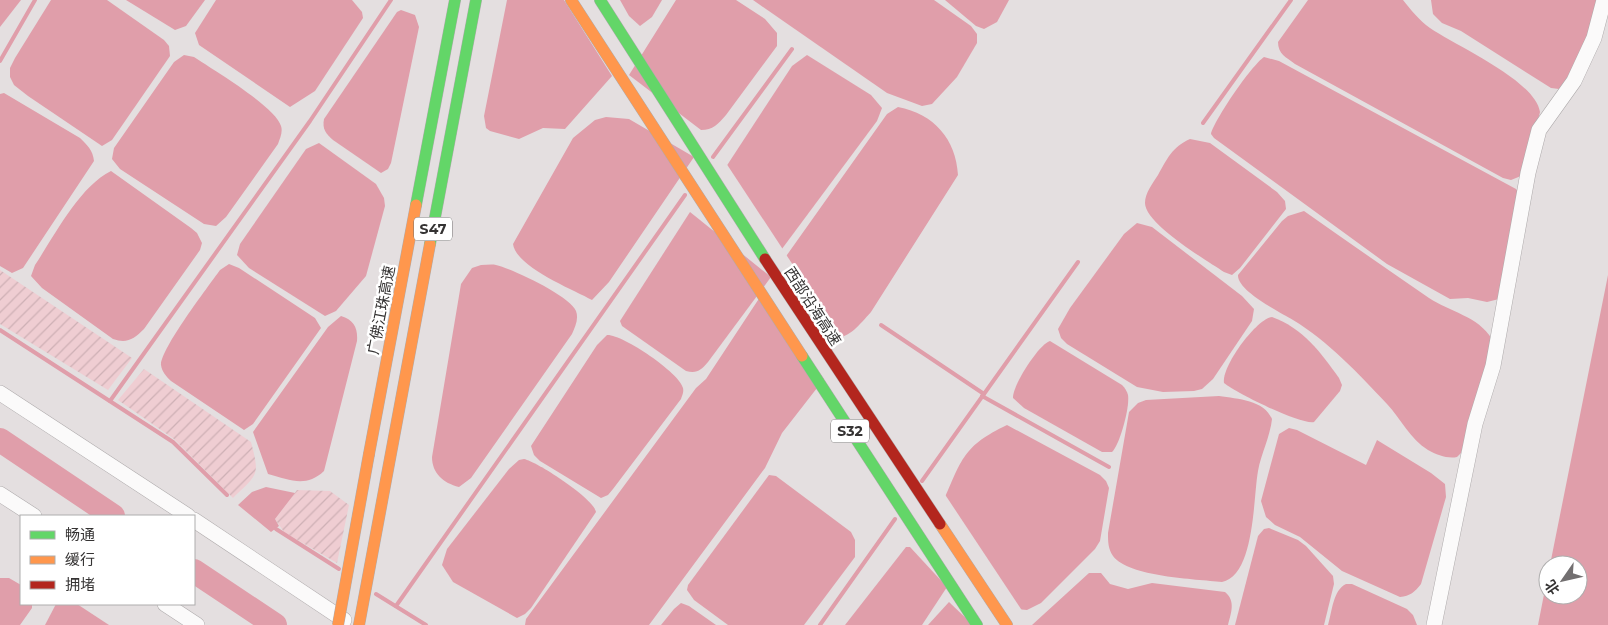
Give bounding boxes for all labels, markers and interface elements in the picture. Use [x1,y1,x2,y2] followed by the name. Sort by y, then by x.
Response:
[414,218,452,240] road number: S47
[781,263,845,349] street label: 西部沿海高速
[363,264,399,356] street label: 广佛江珠高速
[831,420,869,442] road number: S32
[20,515,195,605] legend
[65,525,95,544] text: 畅通
[65,550,95,569] text: 缓行
[1538,555,1588,605] north arrow
[65,575,95,594] text: 拥堵
[1541,576,1564,598] text: 北

